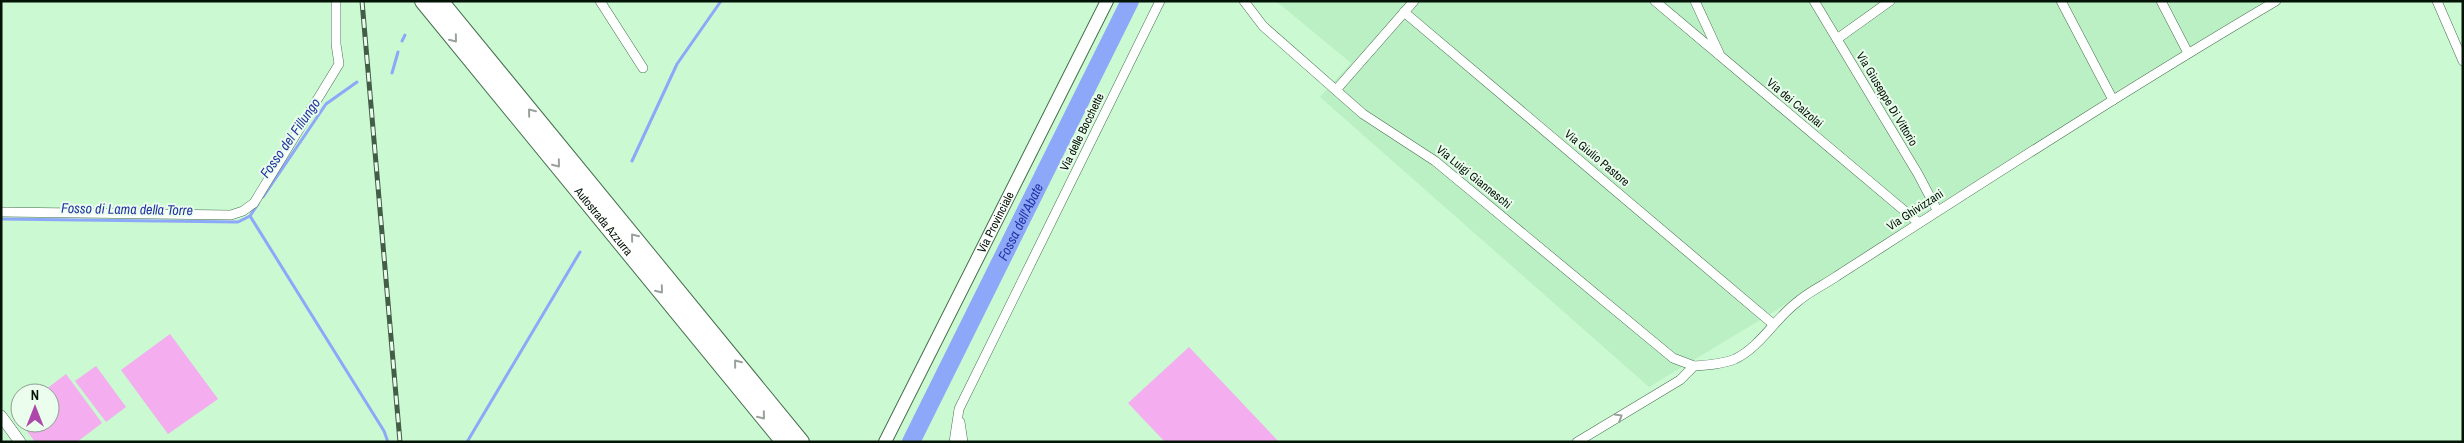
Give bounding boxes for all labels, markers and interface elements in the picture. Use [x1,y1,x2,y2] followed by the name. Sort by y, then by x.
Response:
[448,33,456,42] one-way arrow
[1853,49,1921,149] street label: Via Giuseppe Di Vittorio
[1763,75,1827,131] street label: Via dei Calzolai
[1056,90,1108,174] street label: Via delle Bocchette
[256,95,324,181] water label: Fosso del Fillungo
[528,109,536,118] one-way arrow
[1561,126,1633,190] street label: Via Giulio Pastore
[1433,142,1515,212] street label: Via Luigi Gianneschi
[551,159,560,168] one-way arrow
[994,180,1047,263] water label: Fossa dell'Abate
[570,183,637,259] street label: Autostrada Azzurra
[1884,186,1946,234] street label: Via Ghivizzani
[973,189,1018,256] street label: Via Provinciale
[61,199,193,219] water label: Fosso di Lama della Torre
[630,234,639,243] one-way arrow
[654,284,662,293] one-way arrow
[734,360,742,369] one-way arrow
[10,383,60,433] north arrow
[31,386,39,404] text: N
[757,410,765,419] one-way arrow
[1613,413,1622,423] one-way arrow

